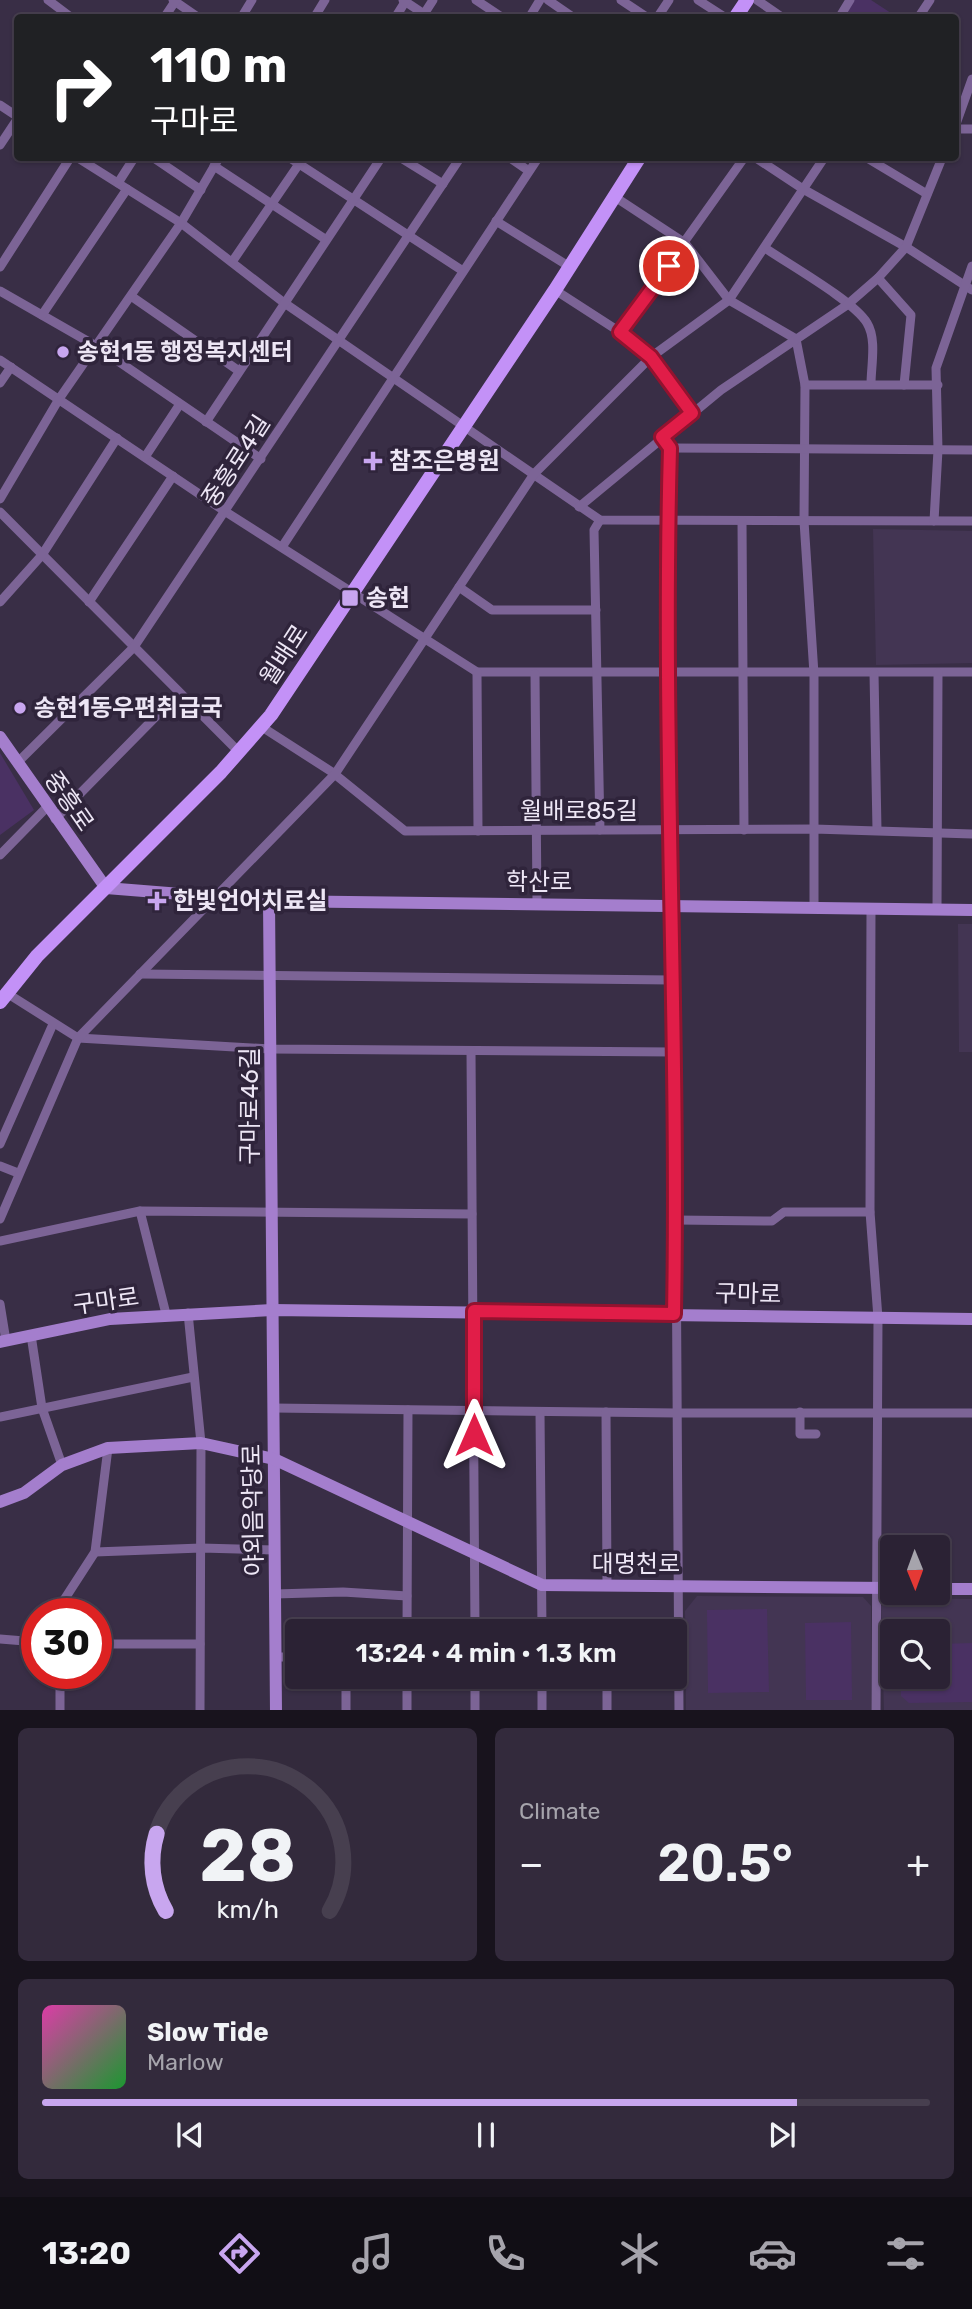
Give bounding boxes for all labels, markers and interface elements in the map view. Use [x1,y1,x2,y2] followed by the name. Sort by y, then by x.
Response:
[150,36,287,94] text: 110 m
[35,42,126,133] icon: right
[150,102,238,140] text: 구마로
[639,236,699,296] pin
[650,247,688,285] icon: arrive
[77,338,293,366] place label: 송현1동 행정복지센터
[55,344,71,360] marker: 송현1동 행정복지센터
[196,410,276,512] street label: 중흥로4길
[389,447,499,475] place label: 참조은병원
[363,451,383,471] marker: 참조은병원
[366,584,410,612] place label: 송현
[340,588,360,608] marker: 송현
[254,620,314,690] street label: 월배로
[34,694,223,722] place label: 송현1동우편취급국
[12,700,28,716] marker: 송현1동우편취급국
[39,766,99,836] street label: 중흥로
[520,797,638,825] street label: 월배로85길
[506,868,572,896] street label: 학산로
[173,887,328,915] place label: 한빛언어치료실
[147,891,167,911] marker: 한빛언어치료실
[236,1047,264,1165] street label: 구마로46길
[715,1279,781,1309] street label: 구마로
[71,1283,141,1319] street label: 구마로
[437,1398,511,1472] position arrow
[238,1444,268,1576] street label: 야외음악당로
[880,1535,950,1605] north arrow
[880,1535,950,1689] map controls
[592,1550,680,1578] street label: 대명천로
[21,1598,112,1689] speed limit sign: 30
[880,1619,950,1689] button: search
[355,1638,617,1669] text: 13:24 · 4 min · 1.3 km
[519,1797,600,1825] text: Climate
[199,1813,296,1899] text: 28
[657,1832,793,1894] text: 20.5°
[519,1841,544,1887] text: −
[906,1841,930,1887] text: +
[216,1894,279,1923] text: km/h
[147,2017,269,2048] text: Slow Tide
[147,2048,224,2076] text: Marlow
[171,2116,209,2154] icon: previous
[467,2116,505,2154] icon: pause
[763,2116,801,2154] icon: next
[215,2229,264,2278] icon: directions
[348,2229,397,2278] icon: music
[481,2229,530,2278] icon: phone
[615,2229,664,2278] icon: climate
[748,2229,797,2278] icon: car
[881,2229,930,2278] icon: filters
[42,2234,131,2272] text: 13:20

